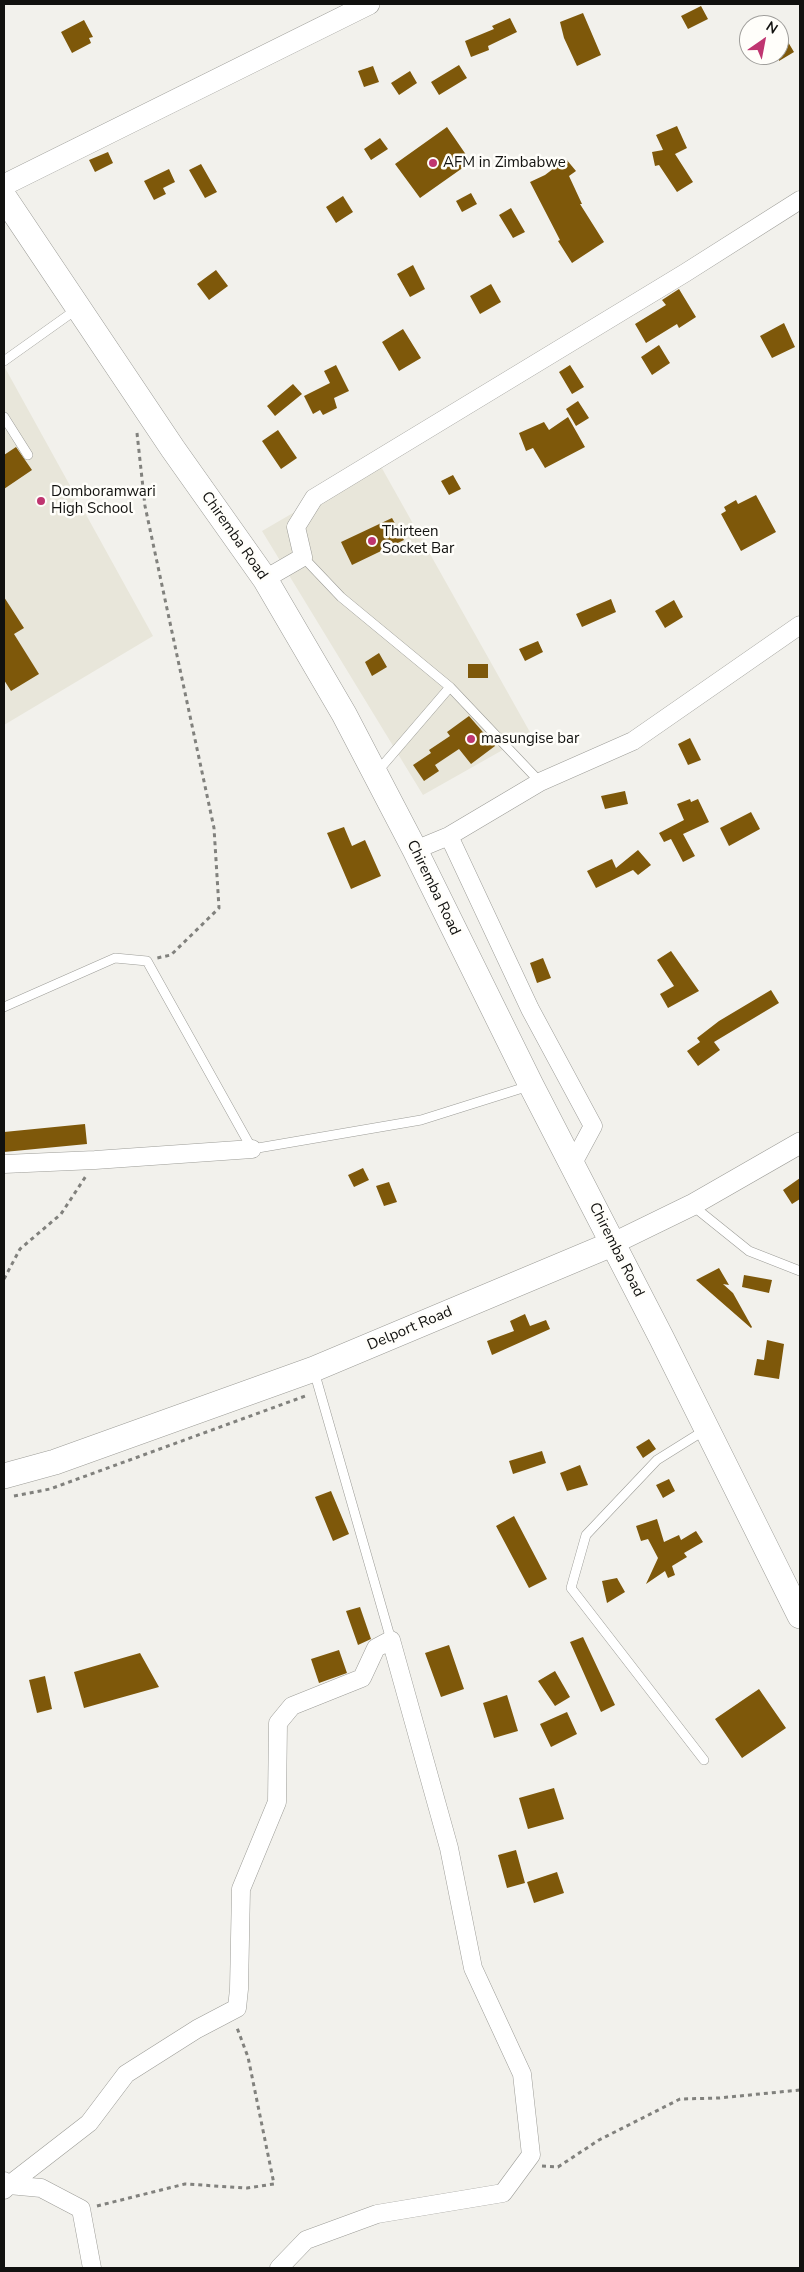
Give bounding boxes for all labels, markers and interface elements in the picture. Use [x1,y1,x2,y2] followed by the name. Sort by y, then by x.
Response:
[739,15,789,65] north arrow
[762,17,781,39] text: N
[443,154,566,172] place label: AFM in Zimbabwe
[427,157,439,169] marker: AFM in Zimbabwe
[51,483,156,518] place label: Domboramwari High School
[197,488,271,584] street label: Chiremba Road
[35,495,47,507] marker: Domboramwari High School
[382,523,454,558] place label: Thirteen Socket Bar
[366,535,378,547] marker: Thirteen Socket Bar
[481,730,579,748] place label: masungise bar
[465,733,477,745] marker: masungise bar
[402,837,464,939] street label: Chiremba Road
[584,1200,648,1300] street label: Chiremba Road
[365,1303,455,1355] street label: Delport Road

